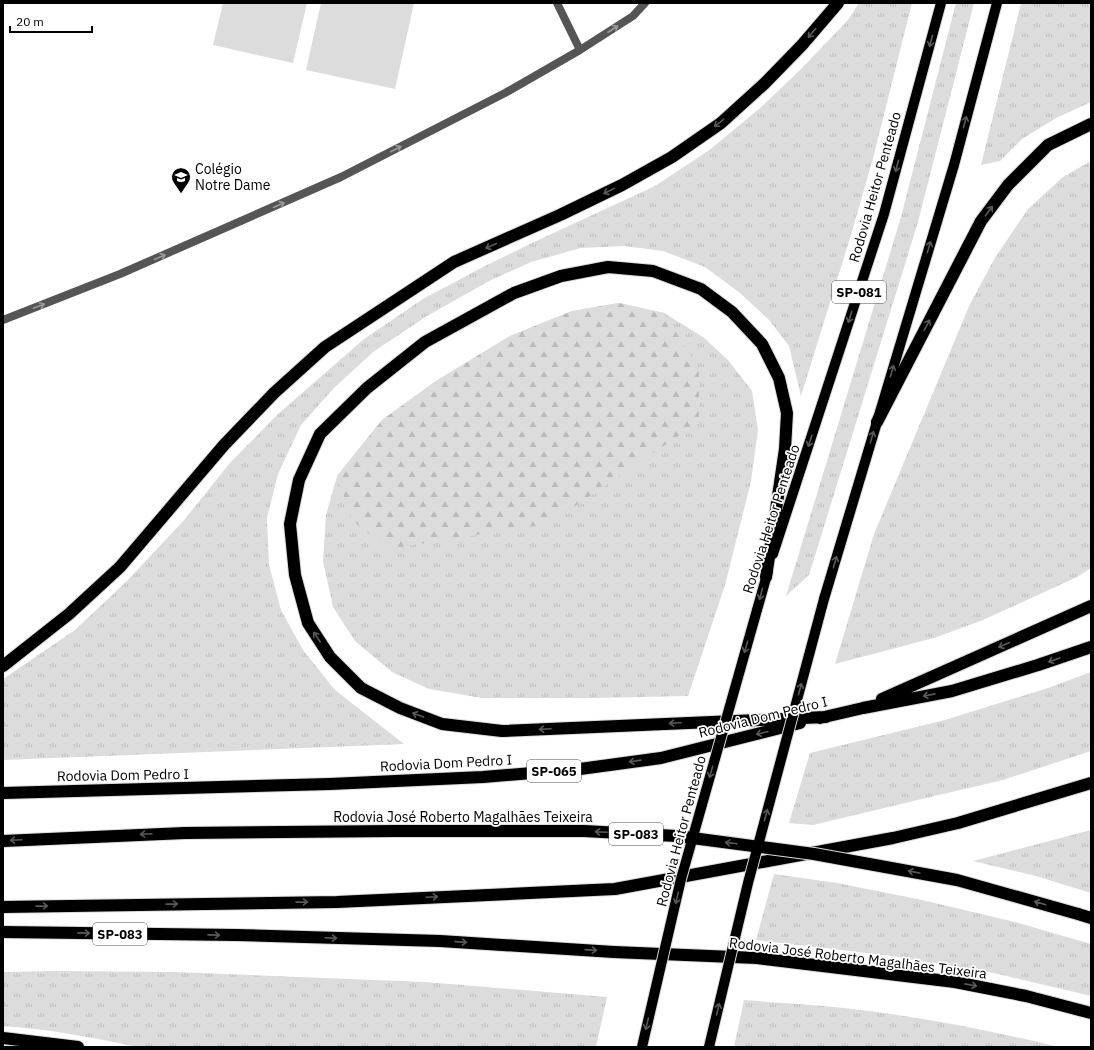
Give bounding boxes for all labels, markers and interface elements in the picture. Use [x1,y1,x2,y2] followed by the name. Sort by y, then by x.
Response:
[10,8,92,34] scale bar
[16,14,44,29] text: 20 m
[607,25,619,33] one-way arrow
[808,27,817,38] one-way arrow
[927,34,934,47] one-way arrow
[845,110,905,264] street label: Rodovia Heitor Penteado
[962,116,970,129] one-way arrow
[714,119,725,128] one-way arrow
[390,145,402,152] one-way arrow
[893,159,900,172] one-way arrow
[195,160,271,194] place label: Colégio Notre Dame
[170,166,192,194] school or university icon: Colégio Notre Dame
[603,188,615,195] one-way arrow
[272,200,284,208] one-way arrow
[984,205,993,216] one-way arrow
[926,241,934,253] one-way arrow
[485,243,497,250] one-way arrow
[153,253,165,260] one-way arrow
[832,281,886,303] road number: SP-081
[33,302,45,310] one-way arrow
[846,311,854,323] one-way arrow
[923,319,931,331] one-way arrow
[889,365,896,378] one-way arrow
[869,431,876,444] one-way arrow
[806,434,813,447] one-way arrow
[738,442,804,596] street label: Rodovia Heitor Penteado
[832,555,839,568] one-way arrow
[757,587,765,600] one-way arrow
[313,632,321,643] one-way arrow
[742,641,750,654] one-way arrow
[999,642,1011,650] one-way arrow
[1049,656,1061,664] one-way arrow
[797,683,804,696] one-way arrow
[697,692,829,742] street label: Rodovia Dom Pedro I
[923,692,936,700] one-way arrow
[412,710,424,718] one-way arrow
[669,720,682,727] one-way arrow
[539,726,552,733] one-way arrow
[755,729,768,737] one-way arrow
[380,751,512,775] street label: Rodovia Dom Pedro I
[652,753,710,909] street label: Rodovia Heitor Penteado
[629,757,642,765] one-way arrow
[527,760,581,782] road number: SP-065
[57,765,189,785] street label: Rodovia Dom Pedro I
[707,766,714,779] one-way arrow
[333,808,593,826] street label: Rodovia José Roberto Magalhães Teixeira
[763,809,770,822] one-way arrow
[609,823,663,845] road number: SP-083
[595,829,608,836] one-way arrow
[140,831,153,838] one-way arrow
[10,837,23,844] one-way arrow
[725,839,738,847] one-way arrow
[908,868,921,876] one-way arrow
[672,891,680,904] one-way arrow
[425,894,438,901] one-way arrow
[295,898,308,906] one-way arrow
[1034,899,1047,906] one-way arrow
[165,900,178,908] one-way arrow
[35,902,48,910] one-way arrow
[93,923,147,945] road number: SP-083
[77,929,90,937] one-way arrow
[207,931,220,939] one-way arrow
[728,933,988,983] street label: Rodovia José Roberto Magalhães Teixeira
[324,934,337,941] one-way arrow
[454,938,467,946] one-way arrow
[584,947,597,954] one-way arrow
[964,982,977,990] one-way arrow
[715,1003,723,1016] one-way arrow
[643,1018,651,1031] one-way arrow

